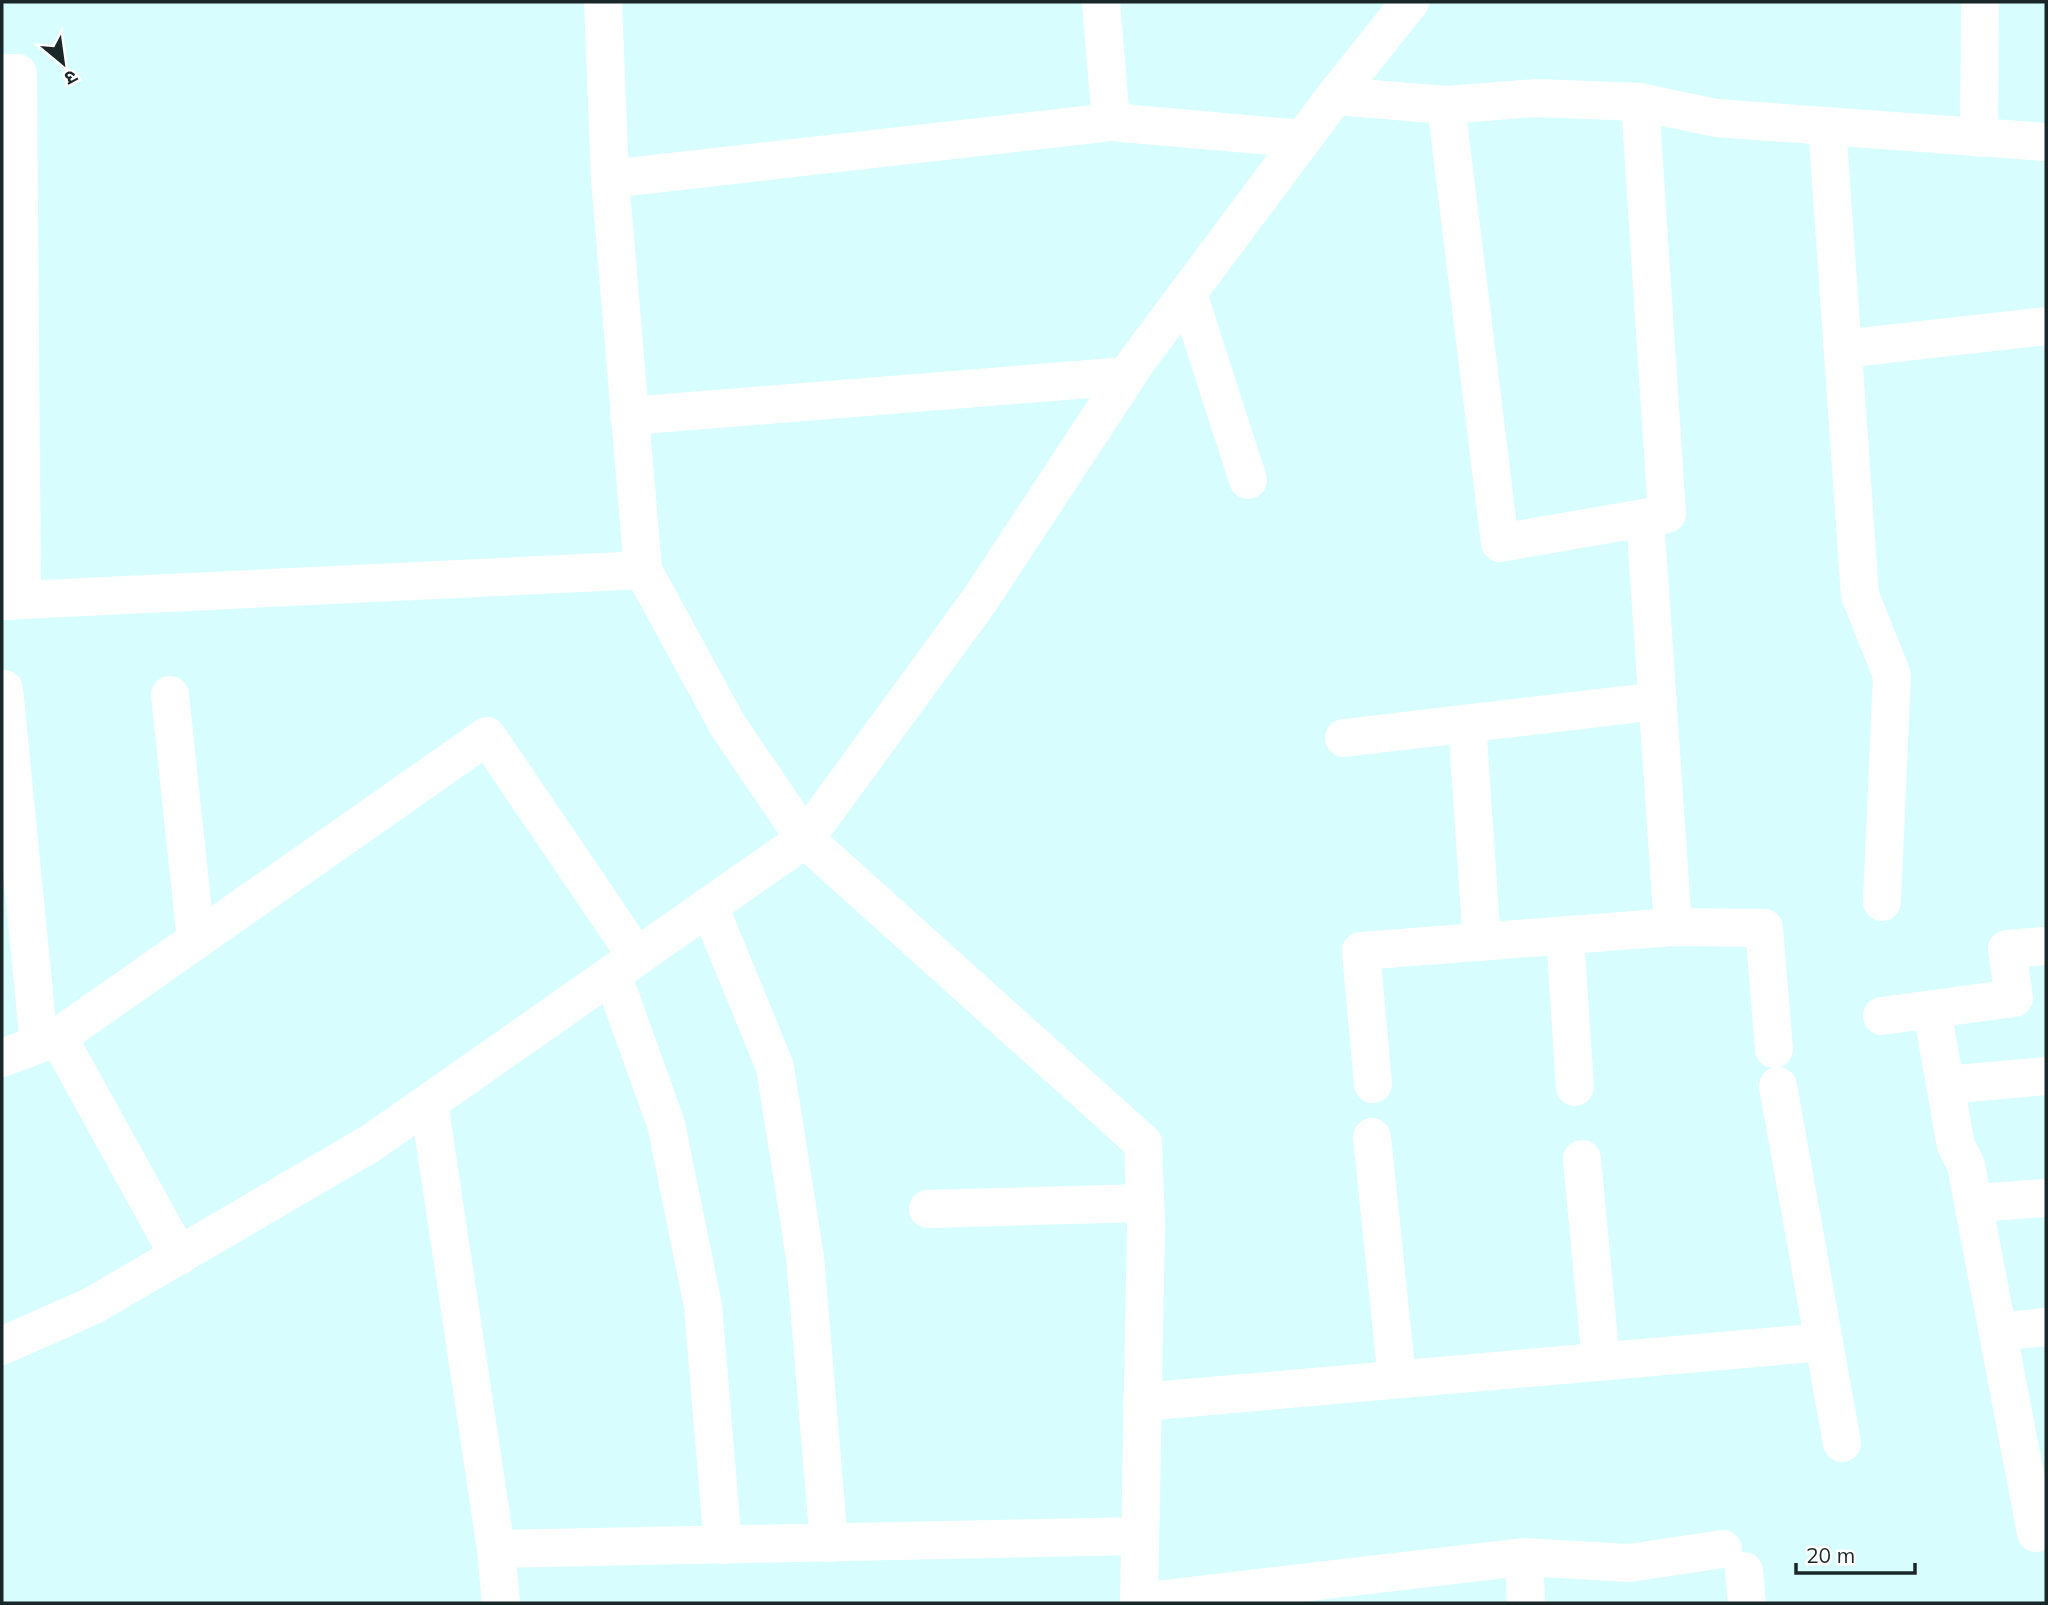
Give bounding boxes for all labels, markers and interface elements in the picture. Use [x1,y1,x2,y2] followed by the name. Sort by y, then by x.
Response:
[28,28,98,98] north arrow
[60,65,82,91] text: उ
[1796,1532,1915,1576] scale bar
[1806,1542,1855,1568] text: 20 m

